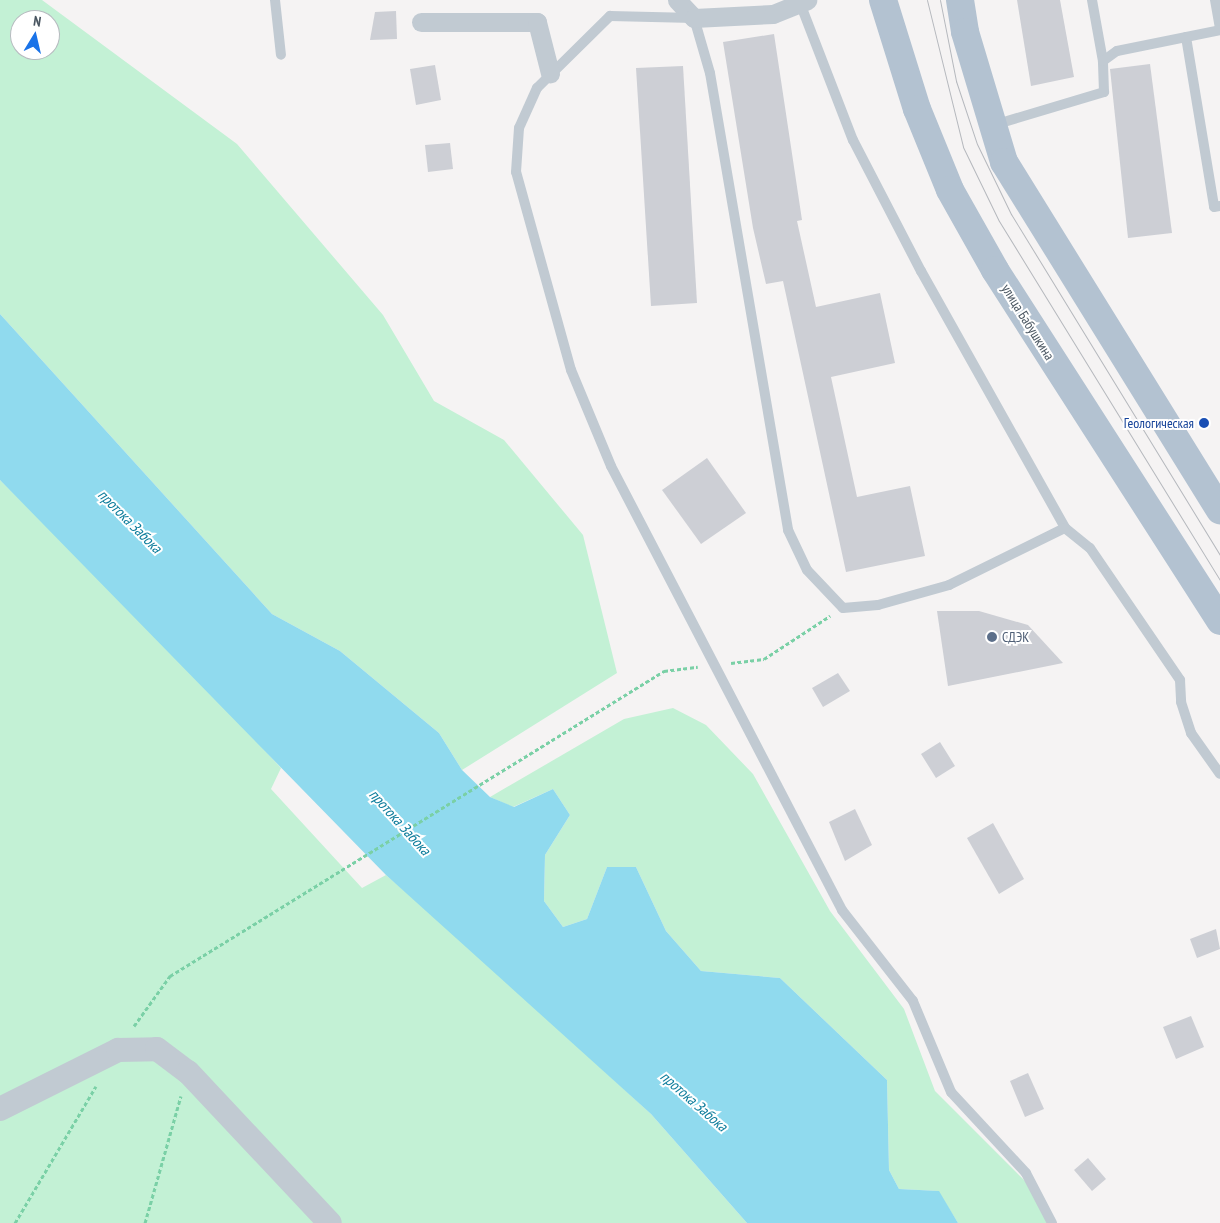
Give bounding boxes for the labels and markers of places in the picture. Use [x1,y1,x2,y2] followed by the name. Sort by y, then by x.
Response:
[1124,415,1194,431] place label: Геологическая
[1198,417,1210,429] marker: Геологическая
[1002,629,1029,645] place label: СДЭК
[986,631,998,643] marker: СДЭК

